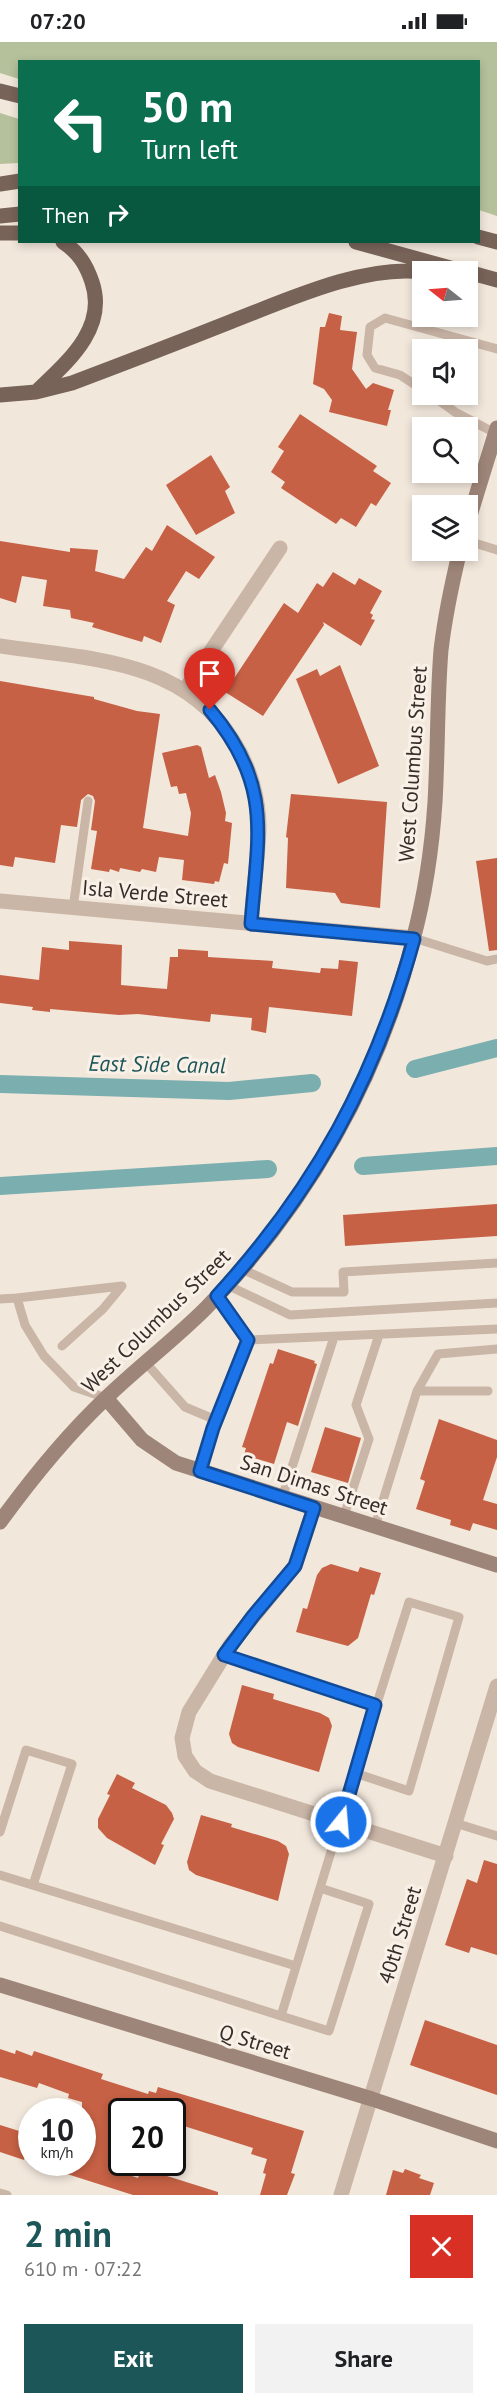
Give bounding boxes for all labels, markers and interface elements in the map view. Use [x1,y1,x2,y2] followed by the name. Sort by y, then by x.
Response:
[30,7,86,35] text: 07:20
[141,79,233,134] text: 50 m
[42,84,120,162] icon: left
[141,132,238,166] text: Turn left
[101,198,134,231] icon: right
[42,201,89,229] text: Then
[412,261,478,327] north arrow
[412,261,478,561] map controls
[412,339,478,405] button: sound
[412,417,478,483] button: search
[412,495,478,561] button: layers
[184,648,235,710] pin
[193,657,226,690] icon: arrive
[392,665,433,863] street label: West Columbus Street
[81,874,229,913] street label: Isla Verde Street
[88,1049,226,1079] water label: East Side Canal
[76,1243,236,1399] street label: West Columbus Street
[237,1448,391,1521] street label: San Dimas Street
[309,1790,373,1854] position arrow
[372,1883,427,1987] street label: 40th Street
[216,2018,294,2065] street label: Q Street
[108,2098,186,2176] speed limit sign: 20
[40,2110,74,2149] text: 10
[41,2143,73,2162] text: km/h
[24,2210,112,2257] text: 2 min
[410,2215,473,2278] button: close
[24,2256,142,2282] text: 610 m · 07:22
[24,2324,243,2393] button: Exit
[255,2324,473,2393] button: Share

